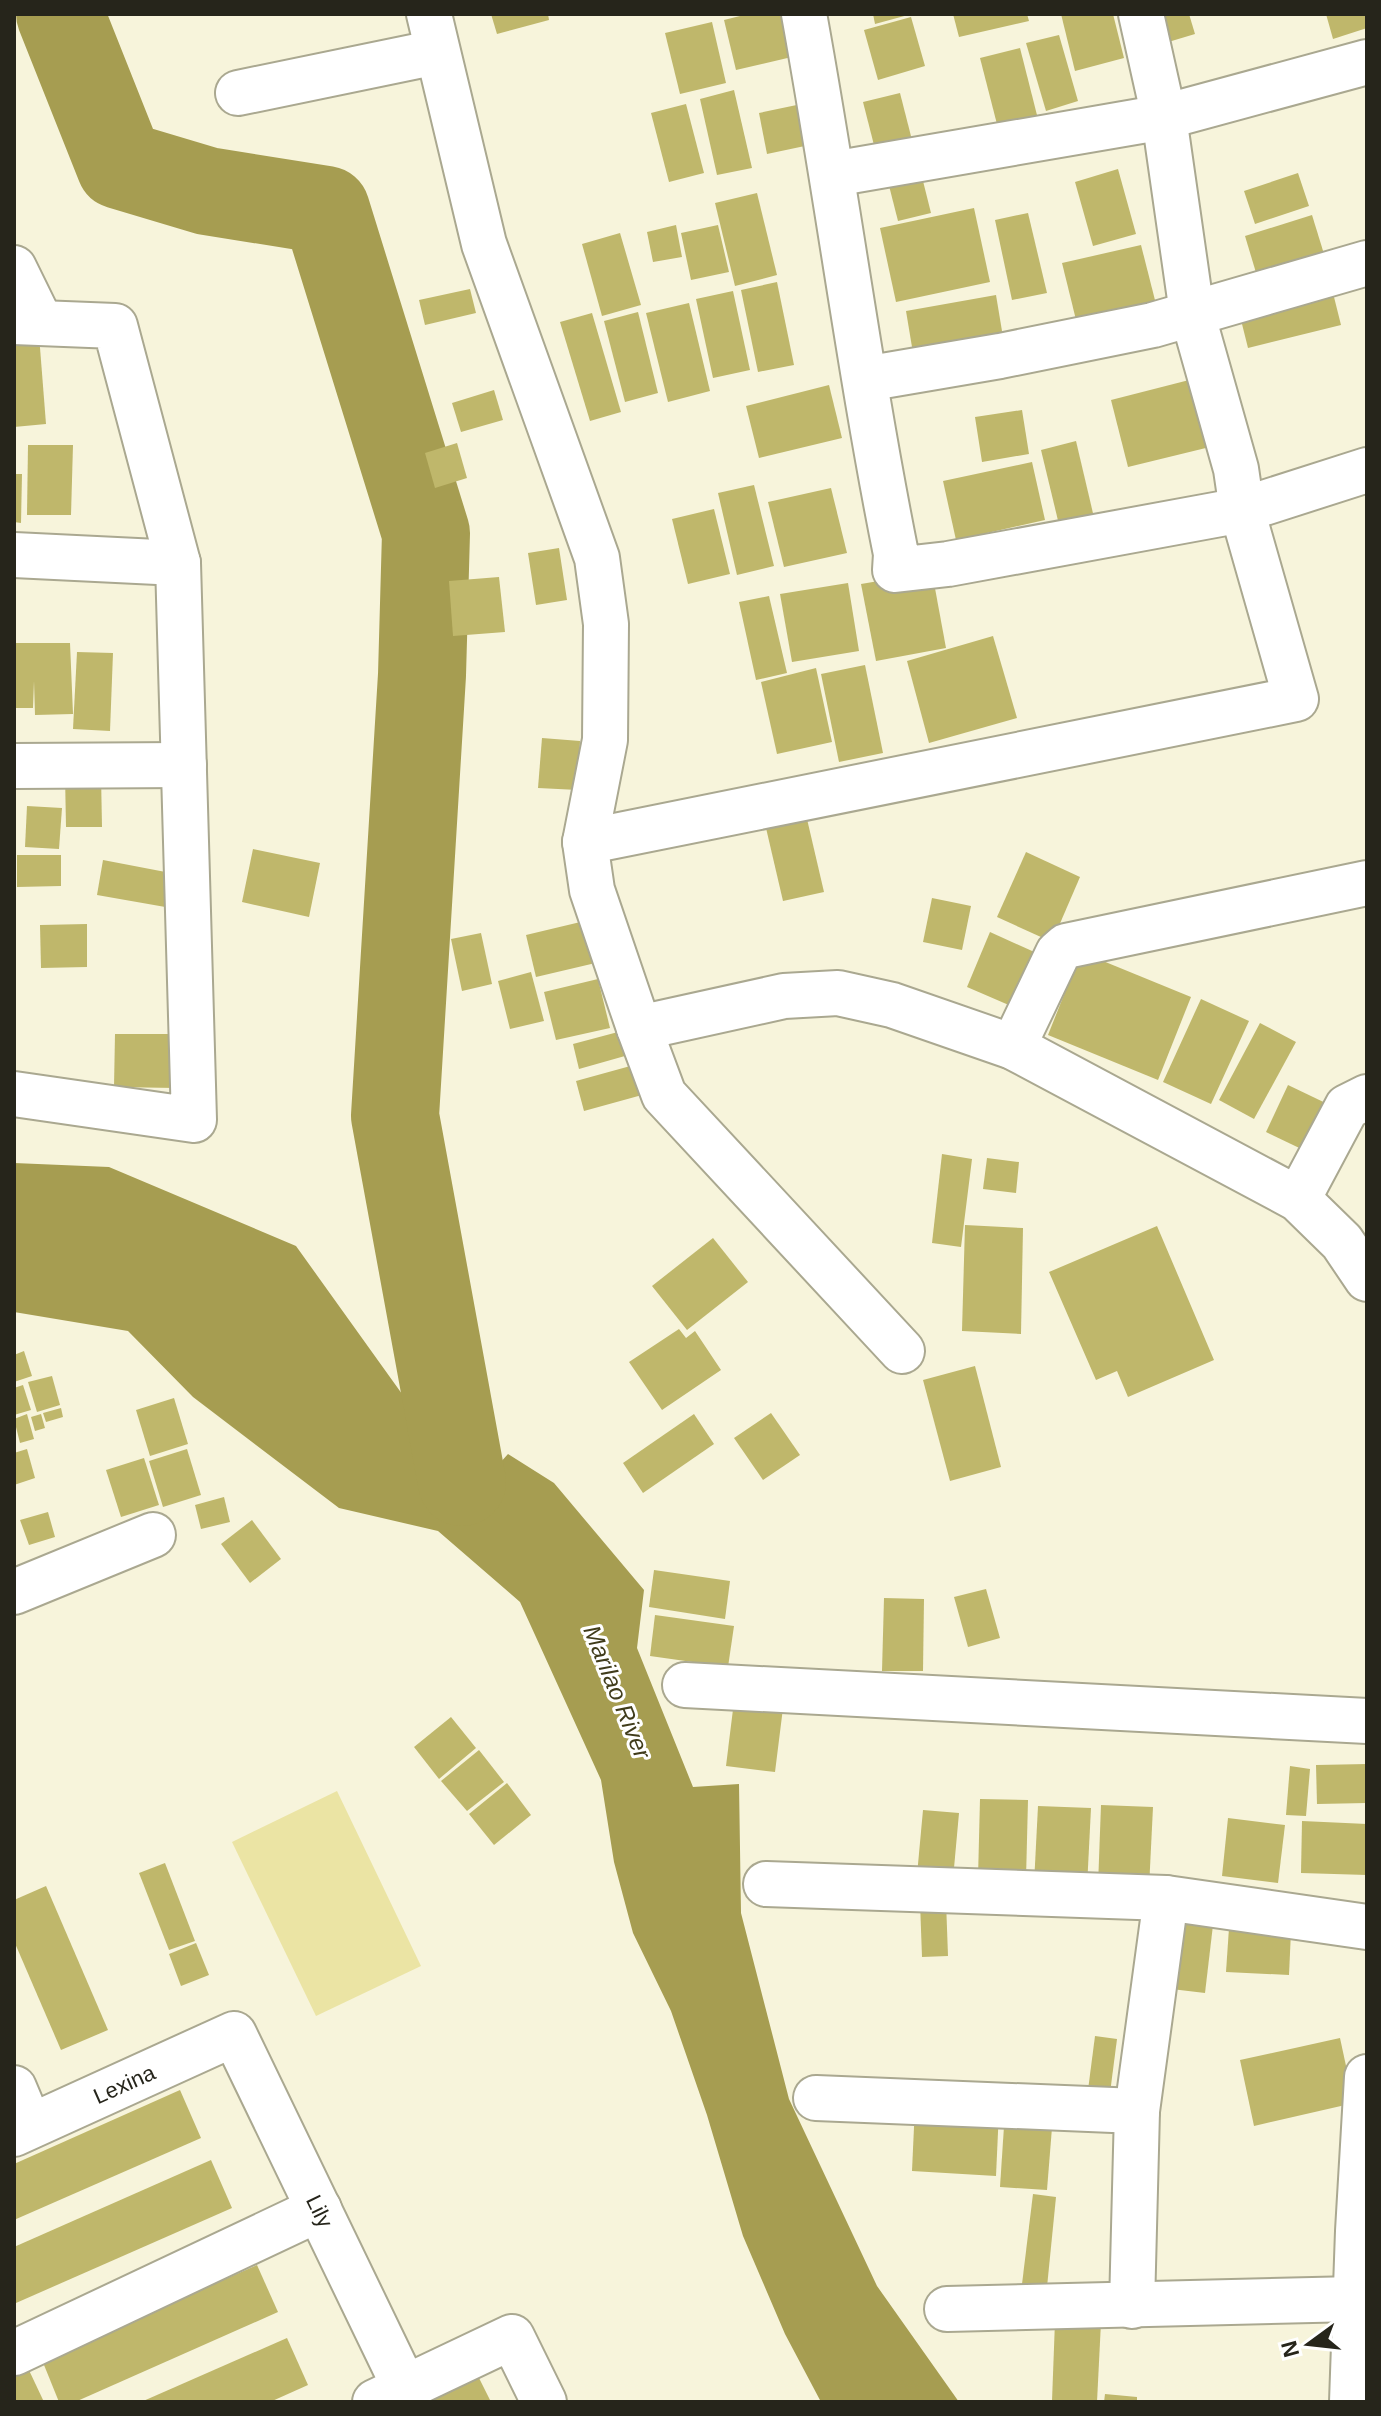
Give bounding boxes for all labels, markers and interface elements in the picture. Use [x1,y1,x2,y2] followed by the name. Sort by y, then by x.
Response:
[578,1621,657,1763] water label: Marilao River
[90,2060,160,2109] street label: Lexina
[301,2191,338,2232] street label: Lily
[1269,2304,1349,2384] north arrow
[1276,2338,1304,2360] text: N

